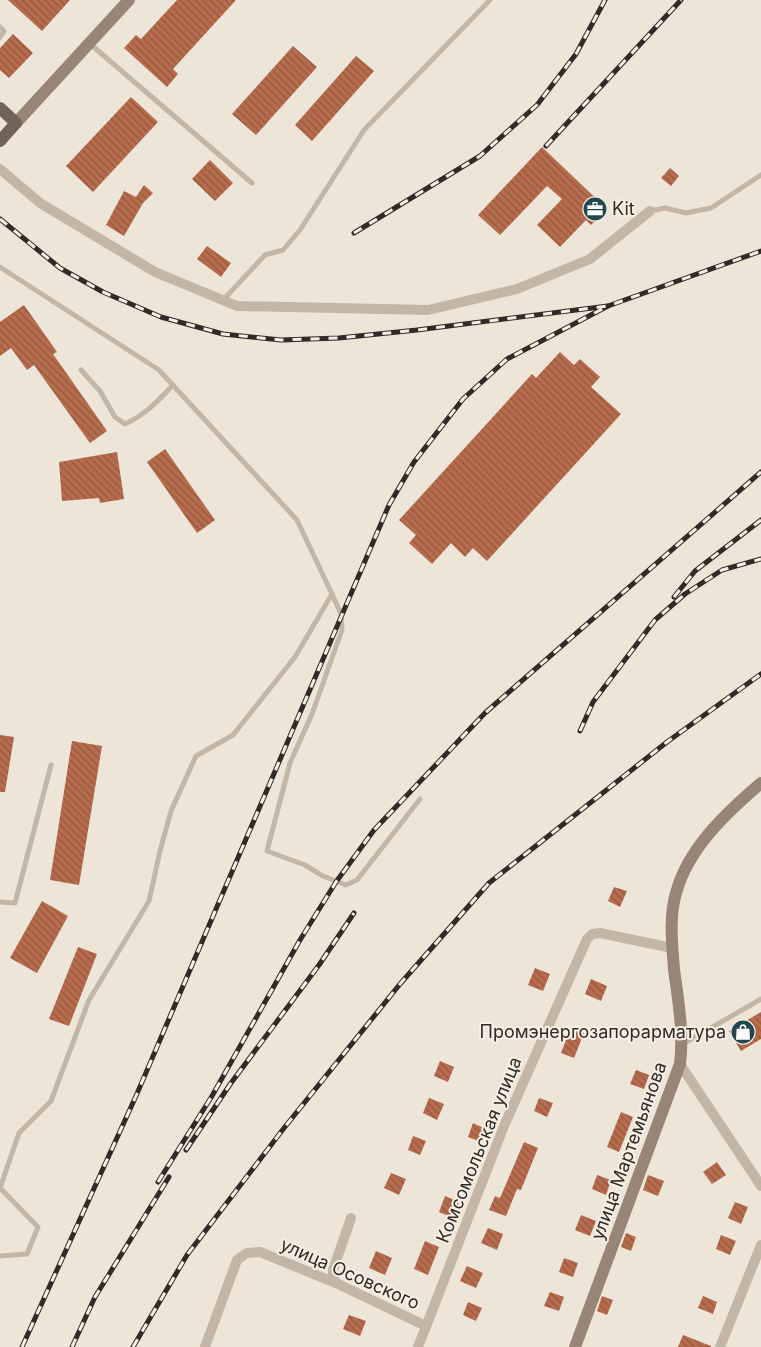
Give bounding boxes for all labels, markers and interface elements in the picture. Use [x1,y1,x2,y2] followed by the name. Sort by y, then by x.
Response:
[582,196,608,222] office icon: Kit
[612,198,635,219] place label: Kit
[730,1019,756,1045] shop icon: Промэнергозапорарматура
[480,1021,726,1042] place label: Промэнергозапорарматура
[432,1054,525,1246] street label: Комсомольская улица
[587,1059,671,1243] street label: улица Мартемьянова
[277,1233,423,1314] street label: улица Осовского

